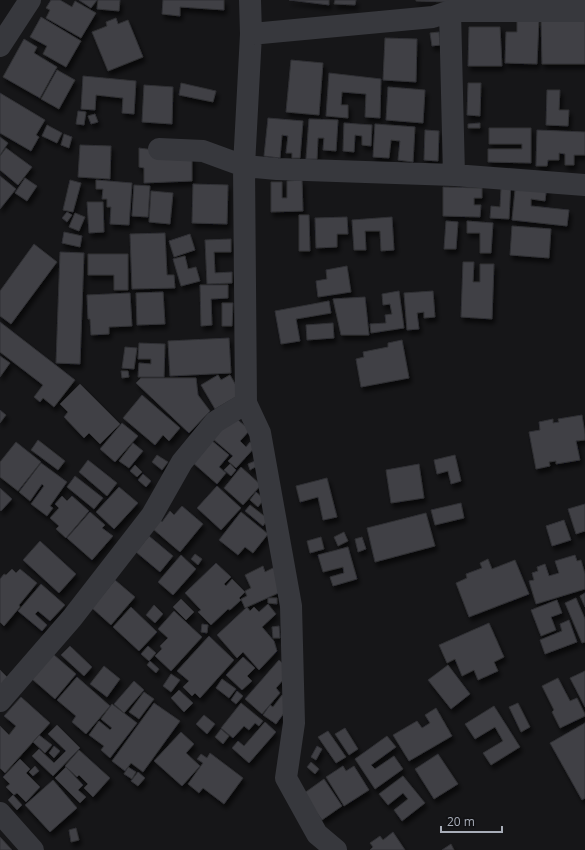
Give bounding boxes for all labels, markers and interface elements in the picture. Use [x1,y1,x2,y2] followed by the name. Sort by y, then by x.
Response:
[441,808,502,834] scale bar
[447,813,475,830] text: 20 m

